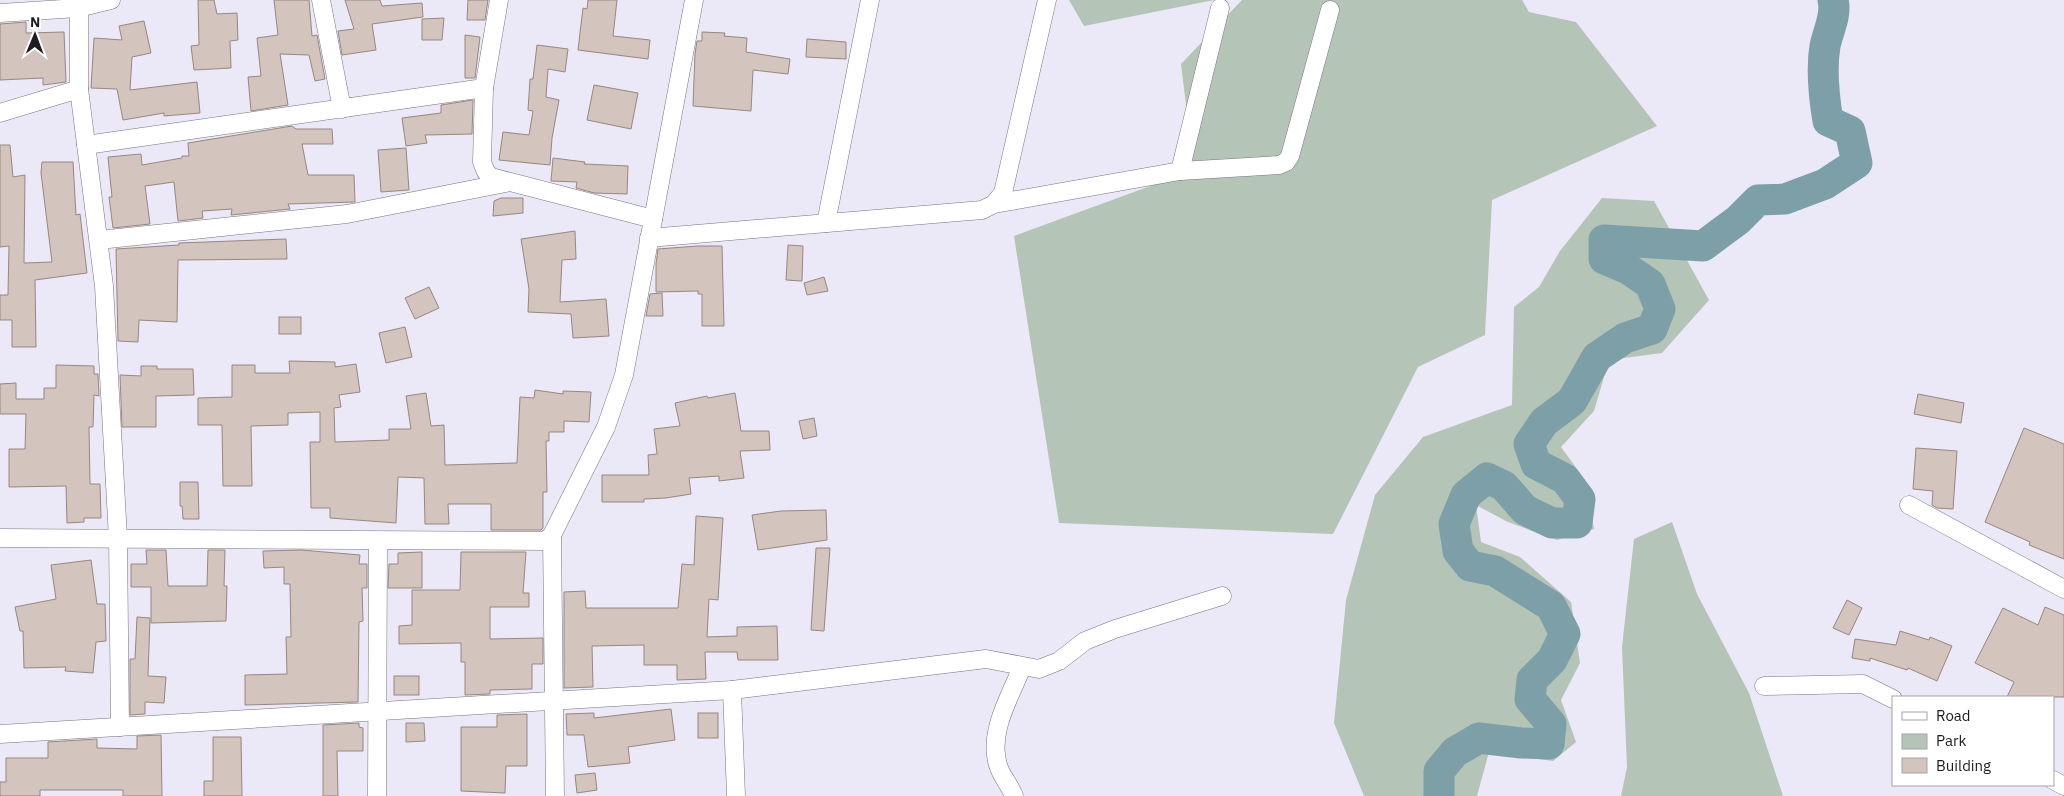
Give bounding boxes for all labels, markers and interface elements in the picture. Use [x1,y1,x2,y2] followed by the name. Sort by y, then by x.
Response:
[10,10,60,60] north arrow
[30,13,40,31] text: N
[1892,696,2054,786] legend
[1936,706,1971,725] text: Road
[1936,731,1966,750] text: Park
[1936,756,1991,775] text: Building

